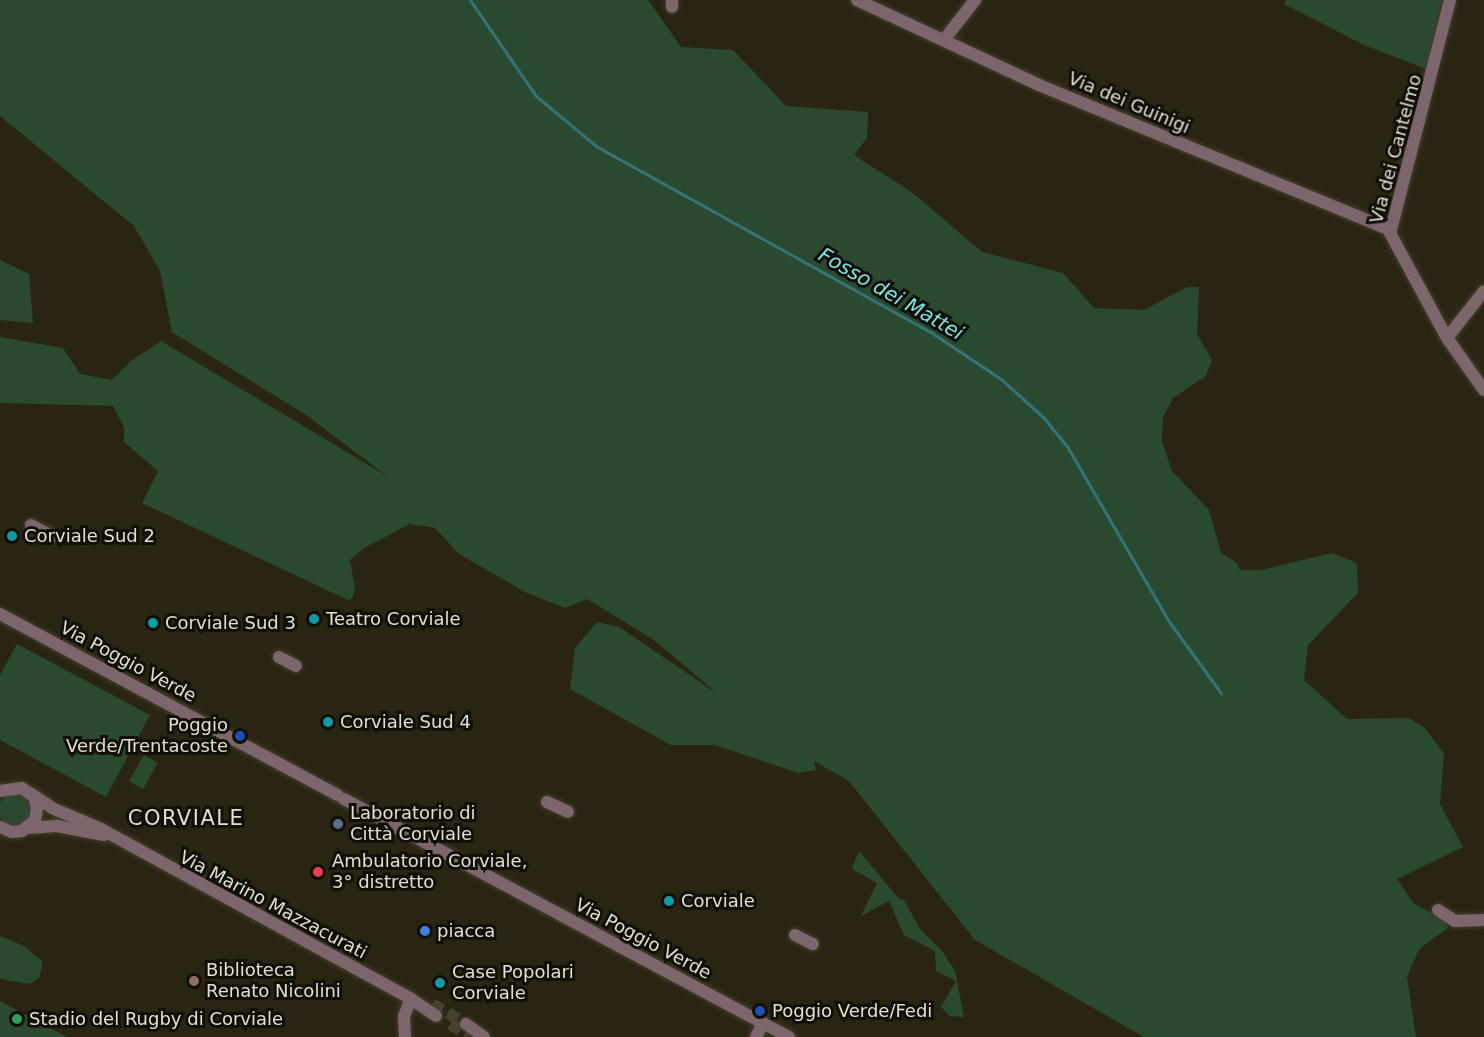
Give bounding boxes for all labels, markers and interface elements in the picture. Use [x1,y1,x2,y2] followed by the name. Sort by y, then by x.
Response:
[1065,68,1193,138] street label: Via dei Guinigi
[1366,72,1426,226] street label: Via dei Cantelmo
[814,243,968,345] water label: Fosso dei Mattei
[24,525,155,547] place label: Corviale Sud 2
[5,529,19,543] marker: Corviale Sud 2
[326,608,461,630] place label: Teatro Corviale
[165,612,296,634] place label: Corviale Sud 3
[307,612,321,626] marker: Teatro Corviale
[146,616,160,630] marker: Corviale Sud 3
[56,617,200,707] street label: Via Poggio Verde
[340,711,471,733] place label: Corviale Sud 4
[66,715,228,758] place label: Poggio Verde/Trentacoste
[321,715,335,729] marker: Corviale Sud 4
[233,729,247,743] marker: Poggio Verde/Trentacoste
[350,803,476,846] place label: Laboratorio di Città Corviale
[128,805,244,831] district label: CORVIALE
[331,817,345,831] marker: Laboratorio di Città Corviale
[176,846,370,964] street label: Via Marino Mazzacurati
[332,851,527,894] place label: Ambulatorio Corviale, 3° distretto
[309,863,327,881] marker: Ambulatorio Corviale, 3° distretto
[681,890,755,912] place label: Corviale
[571,894,715,984] street label: Via Poggio Verde
[662,894,676,908] marker: Corviale
[437,920,495,942] place label: piacca
[418,924,432,938] marker: piacca
[206,960,341,1002] place label: Biblioteca Renato Nicolini
[452,962,574,1004] place label: Case Popolari Corviale
[187,974,201,988] marker: Biblioteca Renato Nicolini
[433,976,447,990] marker: Case Popolari Corviale
[772,1000,932,1022] place label: Poggio Verde/Fedi
[753,1004,767,1018] marker: Poggio Verde/Fedi
[29,1008,283,1030] place label: Stadio del Rugby di Corviale
[10,1012,24,1026] marker: Stadio del Rugby di Corviale

